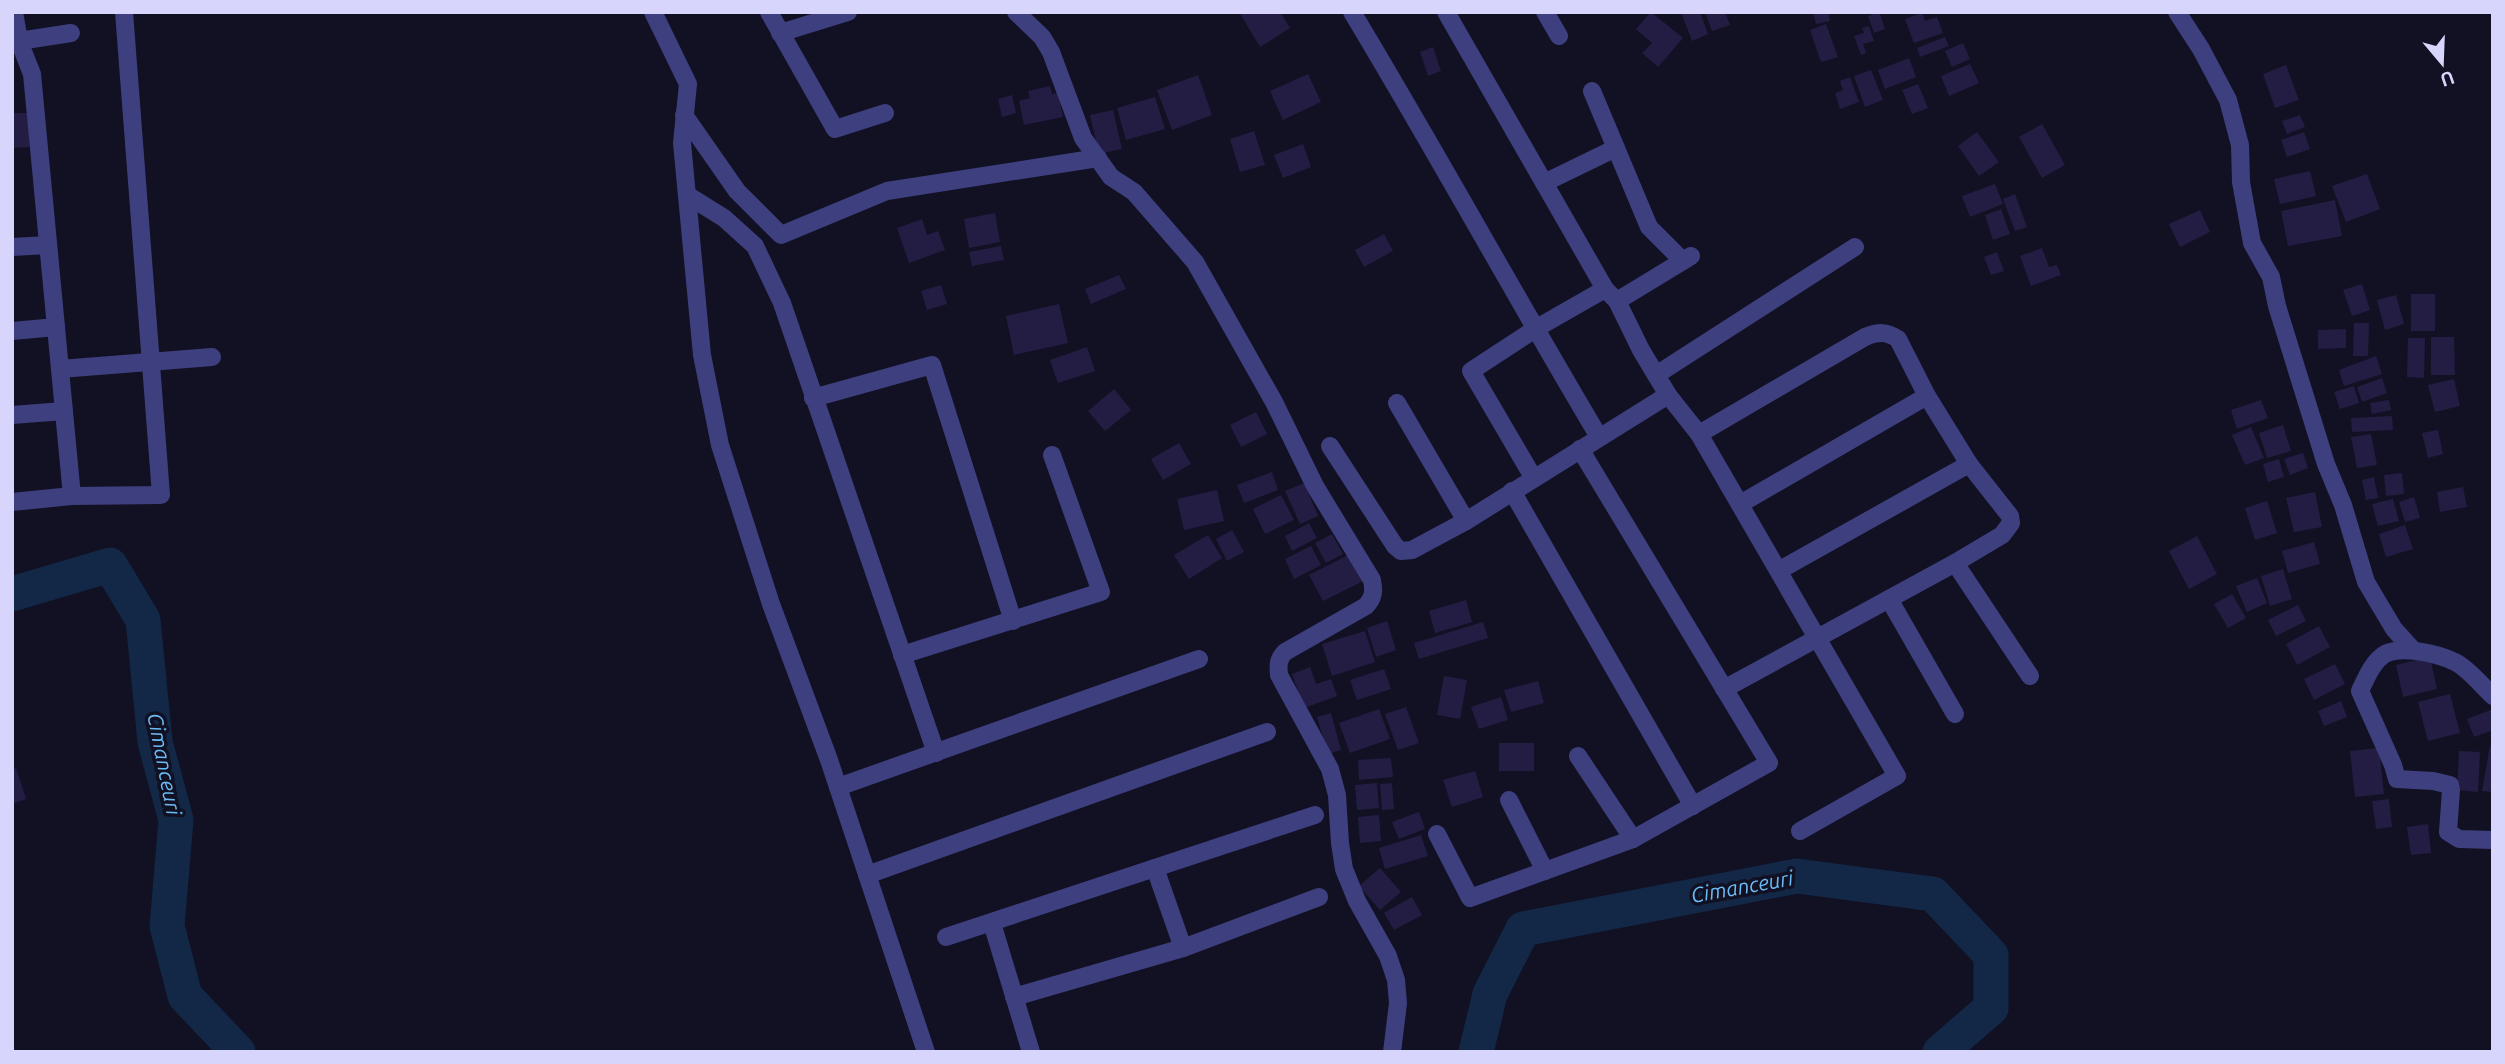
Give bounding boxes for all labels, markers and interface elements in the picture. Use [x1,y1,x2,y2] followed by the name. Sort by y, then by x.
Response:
[2407,28,2477,98] north arrow
[2438,67,2457,92] text: U
[143,711,187,818] water label: Cimanceuri
[1689,865,1796,907] water label: Cimanceuri

